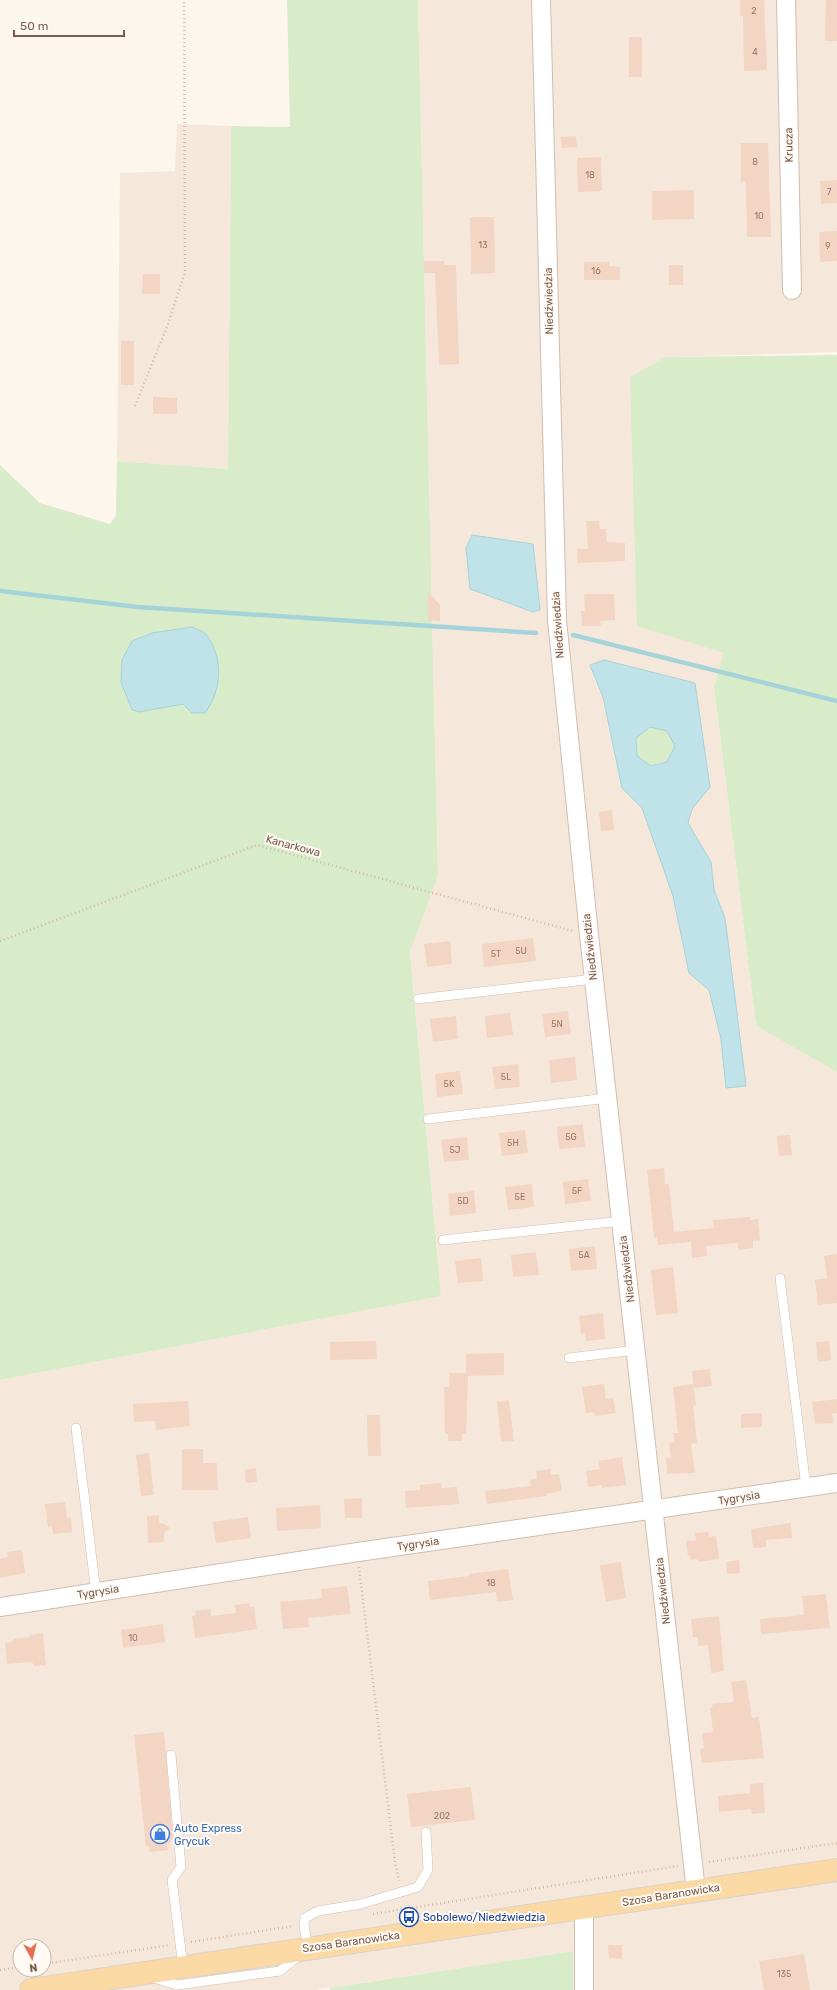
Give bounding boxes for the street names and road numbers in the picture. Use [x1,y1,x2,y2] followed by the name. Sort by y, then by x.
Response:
[782,127,796,163] street label: Krucza
[542,267,556,335] street label: Niedźwiedzia
[549,591,567,659] street label: Niedźwiedzia
[264,832,322,860] street label: Kanarkowa
[580,913,600,981] street label: Niedźwiedzia
[616,1235,638,1303] street label: Niedźwiedzia
[717,1488,761,1508] street label: Tygrysia
[396,1535,440,1553] street label: Tygrysia
[653,1557,673,1625] street label: Niedźwiedzia
[76,1582,120,1602] street label: Tygrysia
[621,1881,721,1909] street label: Szosa Baranowicka
[301,1929,401,1955] street label: Szosa Baranowicka

